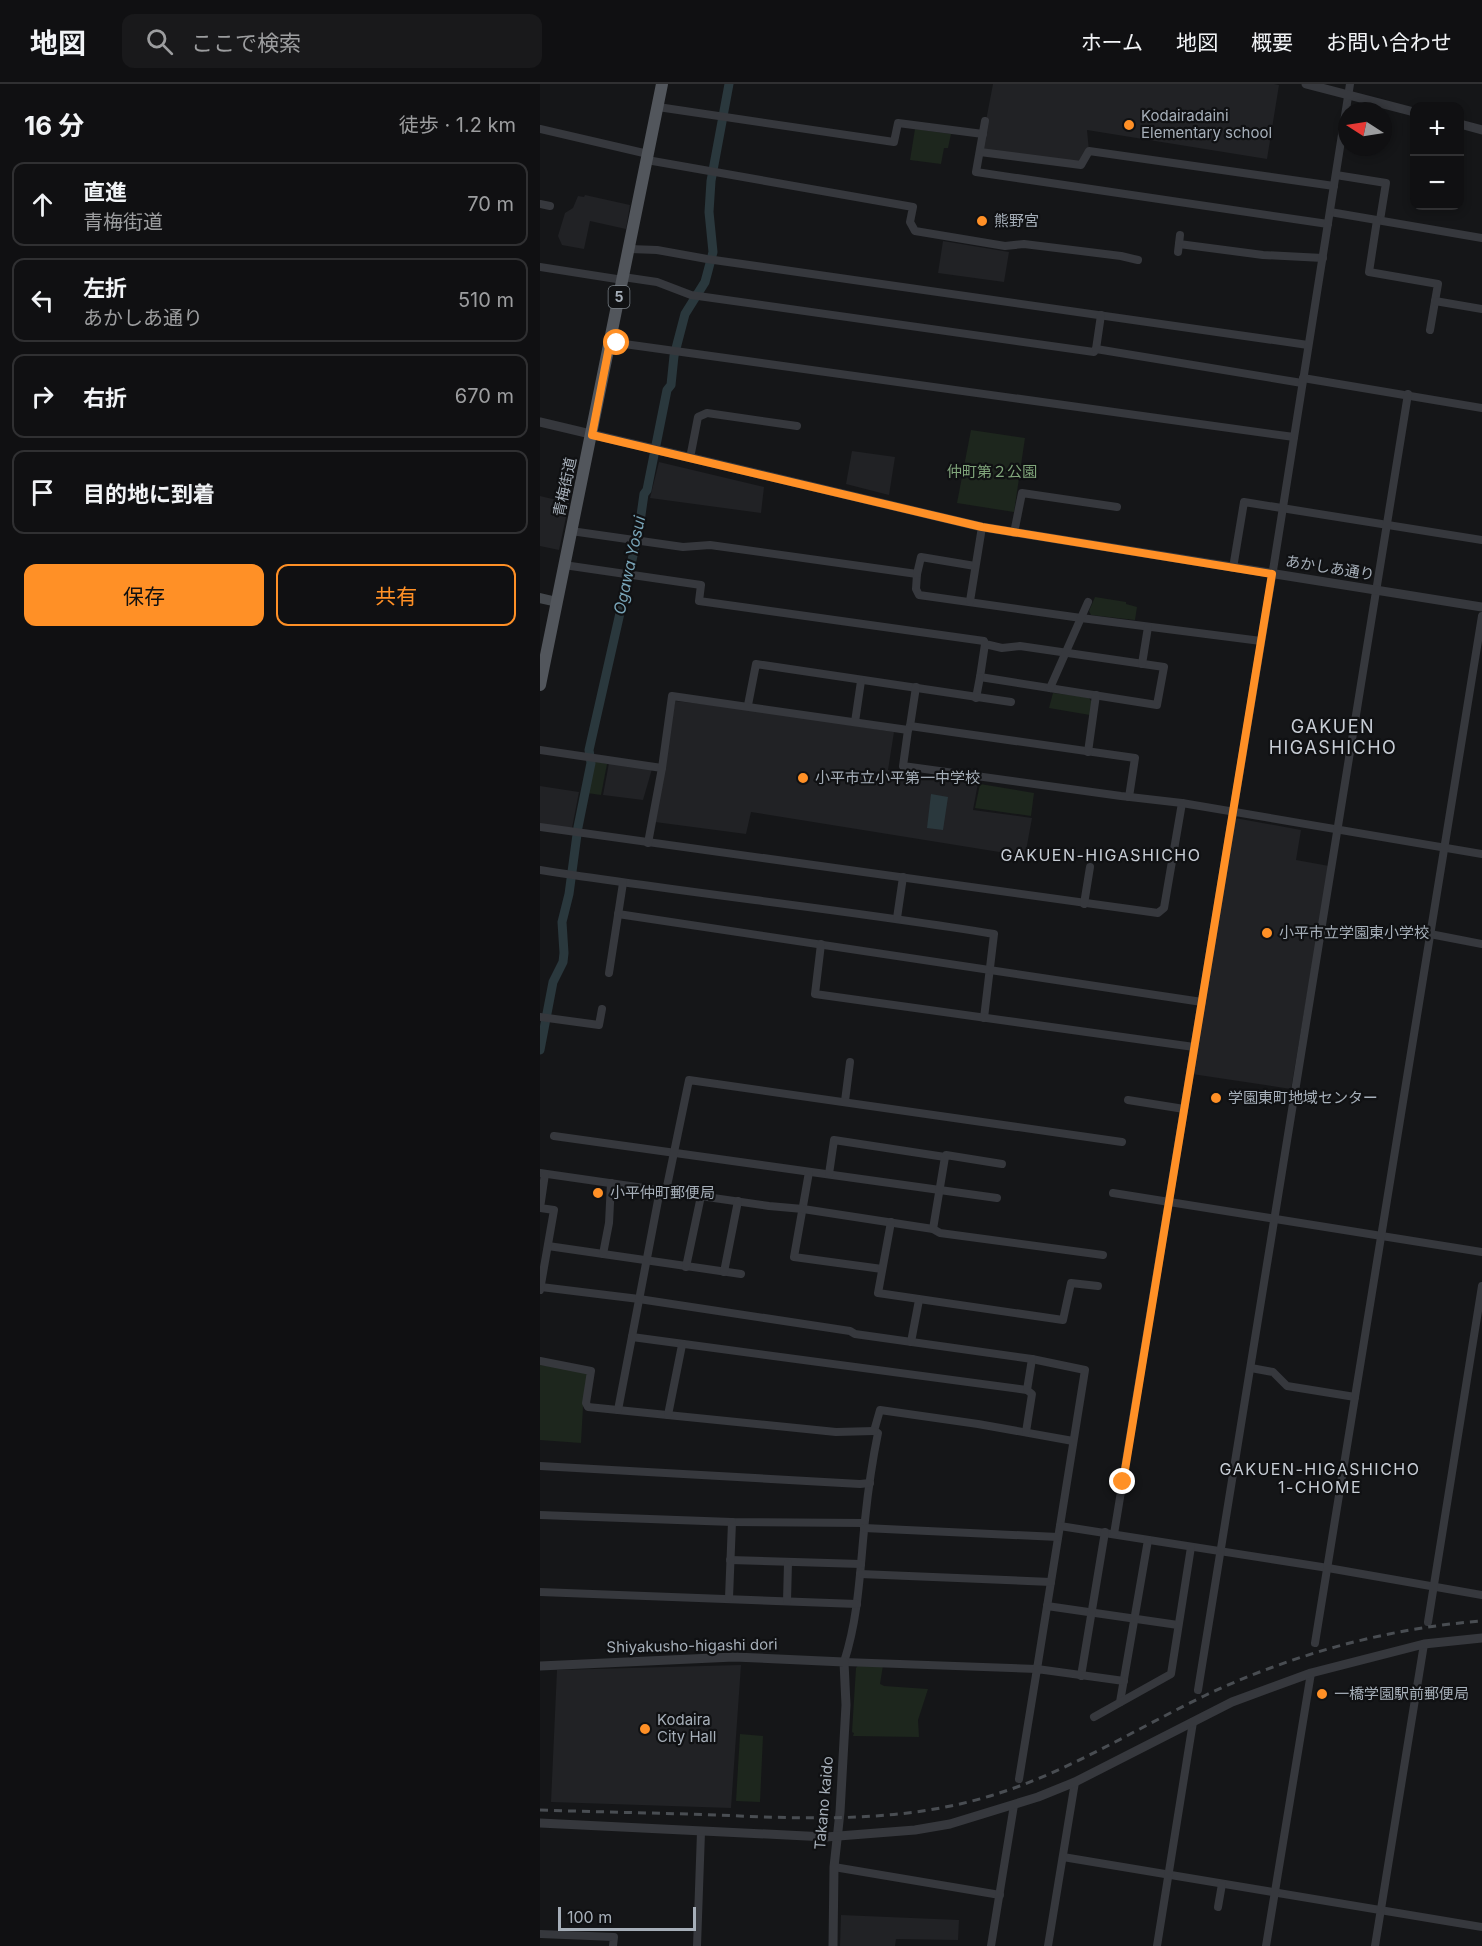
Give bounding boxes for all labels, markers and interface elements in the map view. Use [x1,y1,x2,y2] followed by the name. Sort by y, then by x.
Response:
[122,14,542,68] search box
[143,25,176,58] icon: search
[30,26,86,60] text: 地図
[191,30,301,56] text: ここで検索
[1081,30,1143,55] text: ホーム
[1176,30,1218,55] text: 地図
[1251,30,1293,55] text: 概要
[1326,30,1452,55] text: お問い合わせ
[1338,102,1392,156] north arrow
[1410,102,1464,210] map controls
[1410,102,1464,156] button: +
[1141,106,1272,142] place label: Kodairadaini Elementary school
[24,110,84,141] text: 16 分
[399,113,516,137] text: 徒歩 · 1.2 km
[1122,118,1136,132] marker: Kodairadaini Elementary school
[1410,156,1464,210] button: −
[83,179,127,205] text: 直進
[26,188,59,221] icon: ahead
[467,192,514,216] text: 70 m
[83,210,163,234] text: 青梅街道
[994,211,1039,230] place label: 熊野宮
[975,214,989,228] marker: 熊野宮
[83,275,127,301] text: 左折
[26,284,59,317] icon: left
[608,286,630,308] road number: 5
[458,288,514,312] text: 510 m
[83,306,203,330] text: あかしあ通り
[603,329,629,355] route start
[26,380,59,413] icon: right
[455,384,514,408] text: 670 m
[83,385,127,411] text: 右折
[549,456,580,518] street label: 青梅街道
[947,462,1037,481] park label: 仲町第２公園
[26,476,59,509] icon: arrive
[83,481,215,507] text: 目的地に到着
[609,513,649,616] water label: Ogawa Yosui
[1284,551,1376,584] street label: あかしあ通り
[24,564,264,626] button: 保存
[276,564,516,626] button: 共有
[1269,716,1397,758] district label: GAKUEN HIGASHICHO
[815,768,980,787] place label: 小平市立小平第一中学校
[796,771,810,785] marker: 小平市立小平第一中学校
[1001,845,1201,865] district label: GAKUEN-HIGASHICHO
[1279,923,1429,942] place label: 小平市立学園東小学校
[1260,926,1274,940] marker: 小平市立学園東小学校
[1228,1088,1378,1107] place label: 学園東町地域センター
[1209,1091,1223,1105] marker: 学園東町地域センター
[610,1183,715,1202] place label: 小平仲町郵便局
[591,1186,605,1200] marker: 小平仲町郵便局
[1220,1459,1420,1497] district label: GAKUEN-HIGASHICHO 1-CHOME
[1109,1468,1135,1494] route end
[606,1635,778,1656] street label: Shiyakusho-higashi dori
[1334,1684,1469,1703] place label: 一橋学園駅前郵便局
[1315,1687,1329,1701] marker: 一橋学園駅前郵便局
[657,1710,716,1746] place label: Kodaira City Hall
[638,1722,652,1736] marker: Kodaira City Hall
[810,1755,837,1851] street label: Takano kaido
[558,1904,696,1932] scale bar
[567,1907,612,1927] text: 100 m

